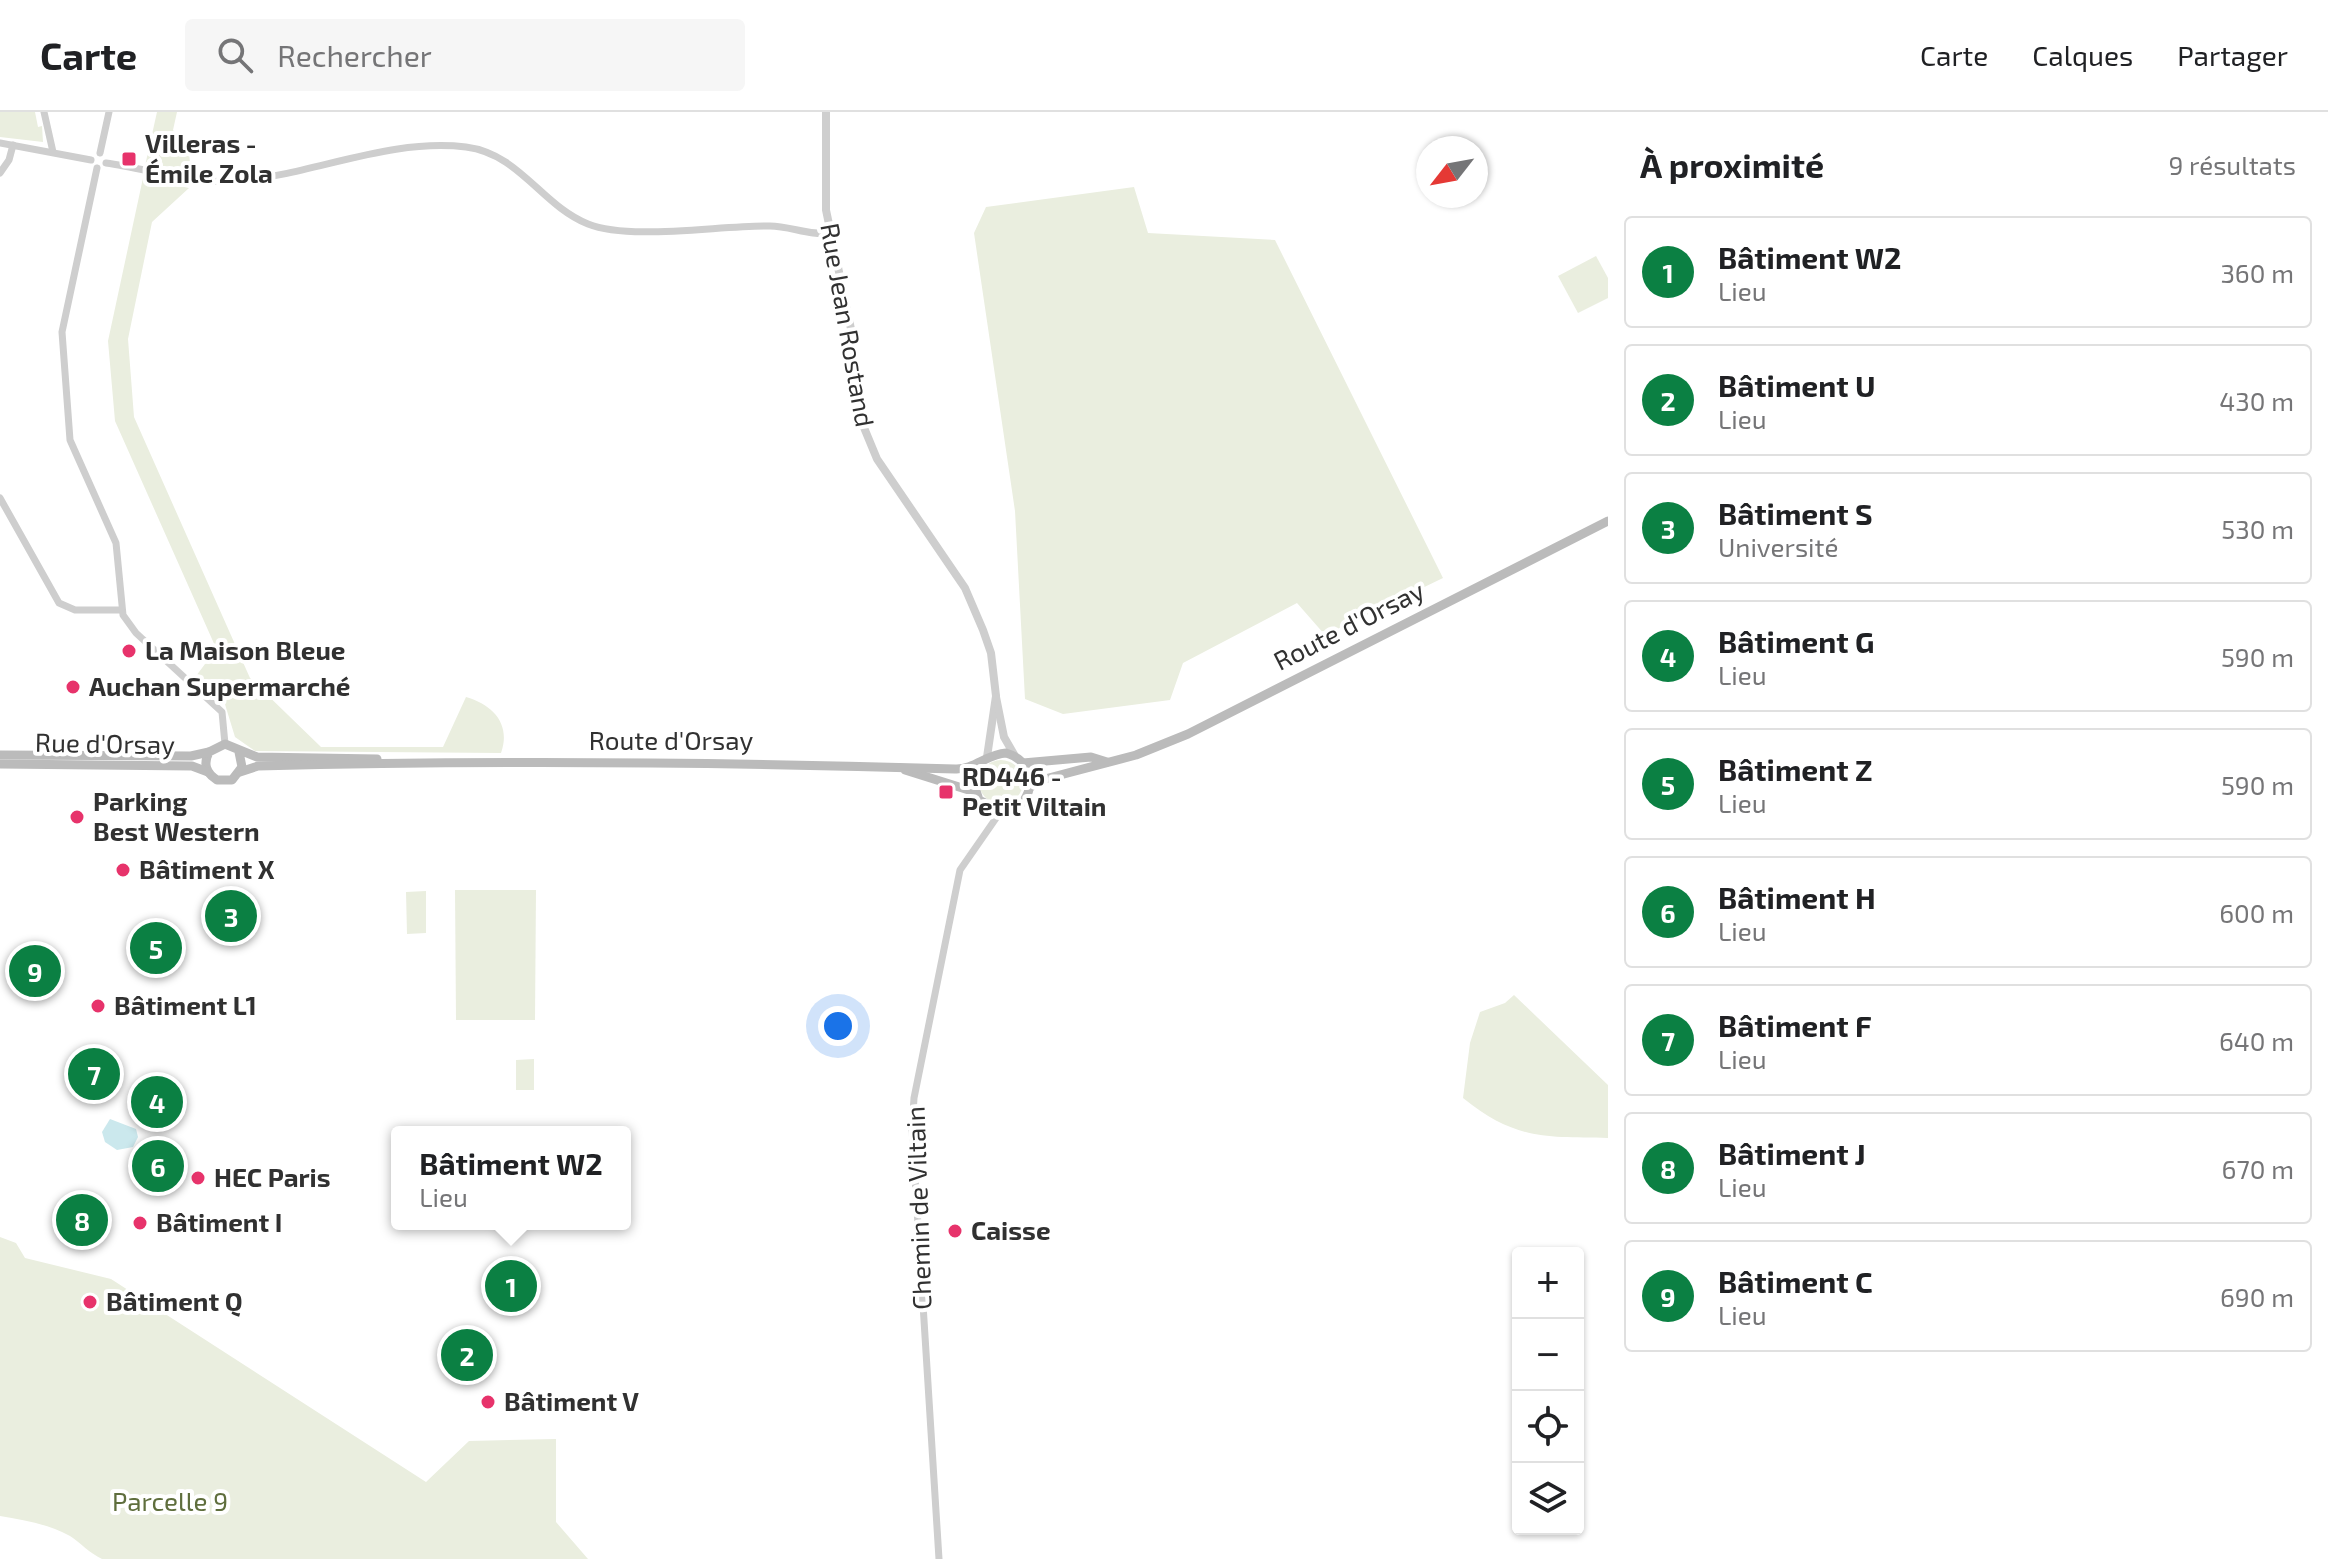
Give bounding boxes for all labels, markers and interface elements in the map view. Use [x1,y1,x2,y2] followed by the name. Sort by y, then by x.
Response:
[185,19,745,91] search box
[40,32,137,78] text: Carte
[213,33,257,77] icon: search
[277,37,432,73] text: Rechercher
[1920,38,1988,72] text: Carte
[2032,38,2133,72] text: Calques
[2177,38,2288,72] text: Partager
[145,127,273,188] place label: Villeras - Émile Zola
[1416,136,1488,208] north arrow
[1640,144,1824,185] text: À proximité
[2168,149,2296,180] text: 9 résultats
[120,150,138,168] marker: Villeras - Émile Zola
[815,221,882,429] street label: Rue Jean Rostand
[1718,239,1902,275] text: Bâtiment W2
[1662,257,1674,288] text: 1
[2220,257,2294,288] text: 360 m
[1718,275,1767,306] text: Lieu
[1718,367,1876,403] text: Bâtiment U
[1660,385,1676,416] text: 2
[2219,385,2294,416] text: 430 m
[1718,403,1767,434] text: Lieu
[1718,495,1873,531] text: Bâtiment S
[1661,513,1675,544] text: 3
[2221,513,2294,544] text: 530 m
[1718,531,1838,562] text: Université
[1268,573,1429,676] street label: Route d'Orsay
[1718,623,1874,659] text: Bâtiment G
[145,634,345,665] place label: La Maison Bleue
[1660,641,1676,672] text: 4
[2221,641,2294,672] text: 590 m
[120,642,138,660] marker: La Maison Bleue
[1718,659,1767,690] text: Lieu
[89,670,350,701] place label: Auchan Supermarché
[64,678,82,696] marker: Auchan Supermarché
[589,724,754,755] street label: Route d'Orsay
[35,726,176,759] street label: Rue d'Orsay
[1718,751,1873,787] text: Bâtiment Z
[962,760,1106,821] place label: RD446 - Petit Viltain
[1661,769,1675,800] text: 5
[2221,769,2294,800] text: 590 m
[937,783,955,801] marker: RD446 - Petit Viltain
[93,785,260,846] place label: Parking Best Western
[1718,787,1767,818] text: Lieu
[68,808,86,826] marker: Parking Best Western
[139,853,275,884] place label: Bâtiment X
[114,861,132,879] marker: Bâtiment X
[1718,879,1876,915] text: Bâtiment H
[205,886,257,946] pin: 3
[1660,897,1676,928] text: 6
[2219,897,2294,928] text: 600 m
[1718,915,1767,946] text: Lieu
[130,918,182,978] pin: 5
[9,941,61,1001] pin: 9
[114,989,257,1020] place label: Bâtiment L1
[89,997,107,1015] marker: Bâtiment L1
[818,1006,858,1046] your location
[1718,1007,1872,1043] text: Bâtiment F
[1661,1025,1675,1056] text: 7
[2219,1025,2294,1056] text: 640 m
[1718,1043,1767,1074] text: Lieu
[68,1044,120,1104] pin: 7
[131,1072,183,1132] pin: 4
[898,1106,937,1310] street label: Chemin de Viltain
[391,1126,631,1230] popup
[1718,1135,1866,1171] text: Bâtiment J
[132,1136,184,1196] pin: 6
[419,1145,603,1181] text: Bâtiment W2
[1660,1153,1676,1184] text: 8
[2222,1153,2294,1184] text: 670 m
[214,1161,331,1192] place label: HEC Paris
[189,1169,207,1187] marker: HEC Paris
[1718,1171,1767,1202] text: Lieu
[419,1181,468,1212] text: Lieu
[56,1190,108,1250] pin: 8
[156,1206,282,1237] place label: Bâtiment I
[131,1214,149,1232] marker: Bâtiment I
[971,1214,1051,1245] place label: Caisse
[946,1222,964,1240] marker: Caisse
[1512,1247,1584,1535] map controls
[1512,1247,1584,1319] button: +
[485,1256,537,1316] pin: 1
[1718,1263,1873,1299] text: Bâtiment C
[1660,1281,1676,1312] text: 9
[2220,1281,2294,1312] text: 690 m
[106,1285,243,1317] place label: Bâtiment Q
[81,1293,99,1311] marker: Bâtiment Q
[1718,1299,1767,1330] text: Lieu
[1512,1319,1584,1391] button: −
[441,1325,493,1385] pin: 2
[504,1385,639,1416] place label: Bâtiment V
[1512,1391,1584,1463] button: locate
[479,1393,497,1411] marker: Bâtiment V
[1512,1463,1584,1535] button: layers
[112,1485,228,1516] park label: Parcelle 9

